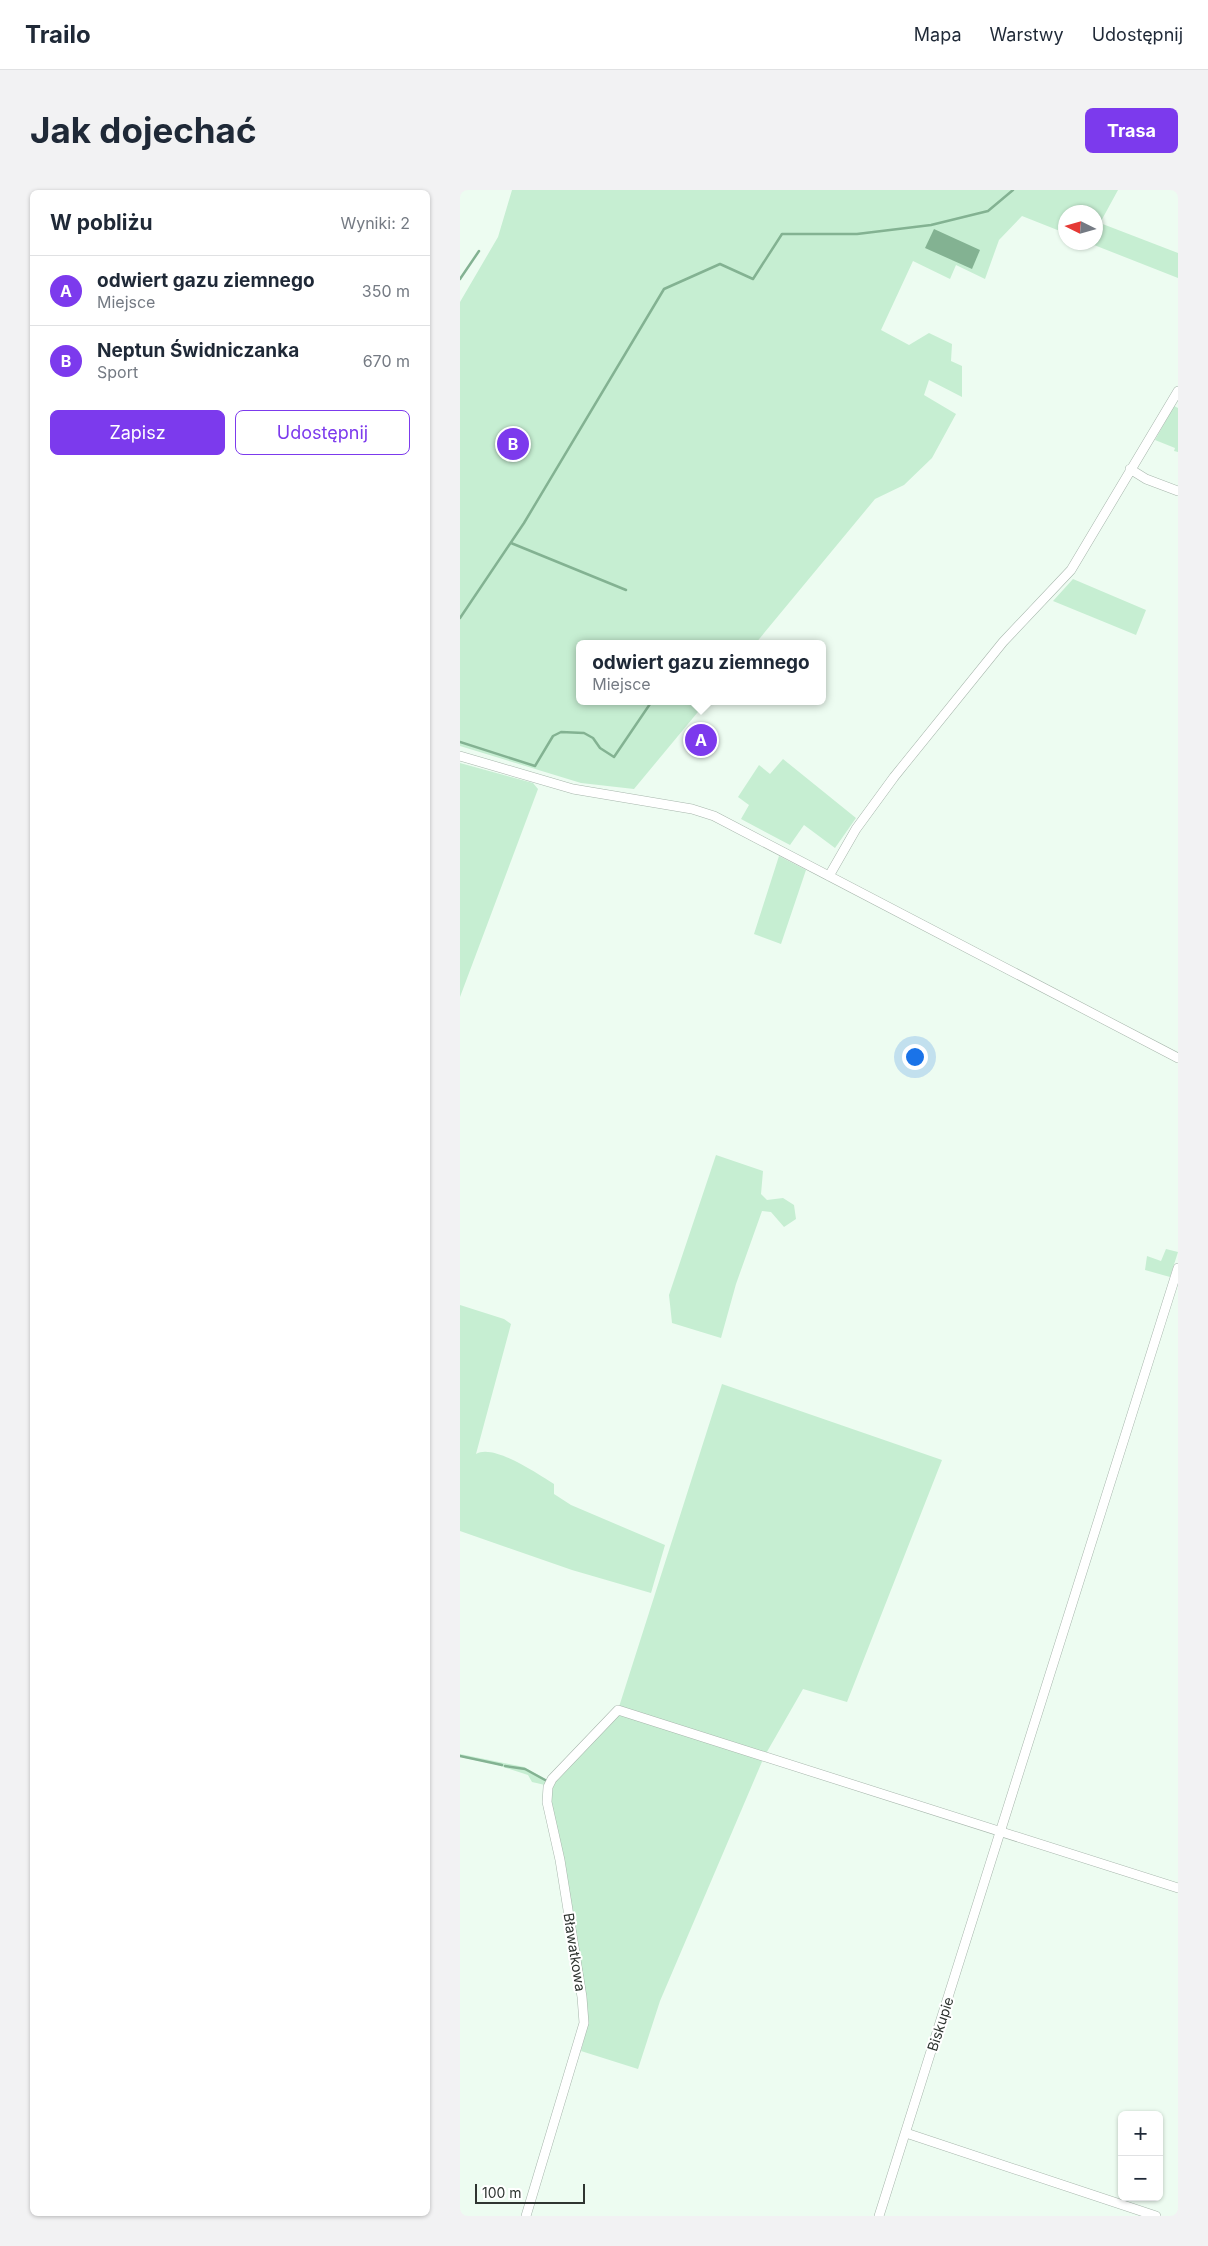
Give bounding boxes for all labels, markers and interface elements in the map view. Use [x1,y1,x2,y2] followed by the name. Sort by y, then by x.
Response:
[25,20,91,49] text: Trailo
[914,24,961,45] text: Mapa
[989,24,1064,45] text: Warstwy
[1092,24,1183,45] text: Udostępnij
[1085,108,1178,153] button: Trasa
[30,109,257,151] text: Jak dojechać
[1058,205,1103,250] north arrow
[50,210,153,235] text: W pobliżu
[340,213,410,233] text: Wyniki: 2
[97,269,315,292] text: odwiert gazu ziemnego
[60,281,72,301] text: A
[362,281,410,301] text: 350 m
[97,292,155,312] text: Miejsce
[97,339,299,362] text: Neptun Świdniczanka
[61,351,71,371] text: B
[363,351,410,371] text: 670 m
[97,362,138,382] text: Sport
[50,410,225,455] button: Zapisz
[235,410,410,455] button: Udostępnij
[497,425,529,463] pin: B
[576,640,826,705] popup
[592,651,810,674] text: odwiert gazu ziemnego
[592,674,651,694] text: Miejsce
[685,721,717,759] pin: A
[902,1044,928,1070] your location
[560,1912,590,1992] street label: Bławatkowa
[923,1995,957,2053] street label: Biskupie
[1118,2111,1163,2201] map controls
[1118,2111,1163,2156] button: +
[1118,2156,1163,2201] button: −
[475,2181,585,2204] scale bar
[482,2184,522,2201] text: 100 m

